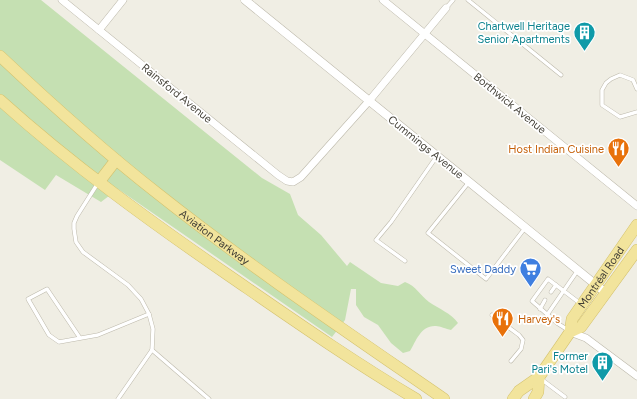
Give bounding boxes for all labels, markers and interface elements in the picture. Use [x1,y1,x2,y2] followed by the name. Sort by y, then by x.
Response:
[572,19,598,52] building icon: Chartwell Heritage Senior Apartments
[478,20,570,46] place label: Chartwell Heritage Senior Apartments
[139,61,215,126] street label: Rainsford Avenue
[471,70,549,137] street label: Borthwick Avenue
[385,113,466,182] street label: Cummings Avenue
[606,136,632,169] restaurant icon: Host Indian Cuisine
[508,143,604,156] place label: Host Indian Cuisine
[177,207,252,268] street label: Aviation Parkway
[576,244,627,311] street label: Montréal Road
[518,256,544,289] supermarket icon: Sweet Daddy
[450,263,516,276] place label: Sweet Daddy
[490,306,516,339] restaurant icon: Harvey's
[518,313,560,326] place label: Harvey's
[590,349,616,382] building icon: Former Pari's Motel
[532,350,588,376] place label: Former Pari's Motel

